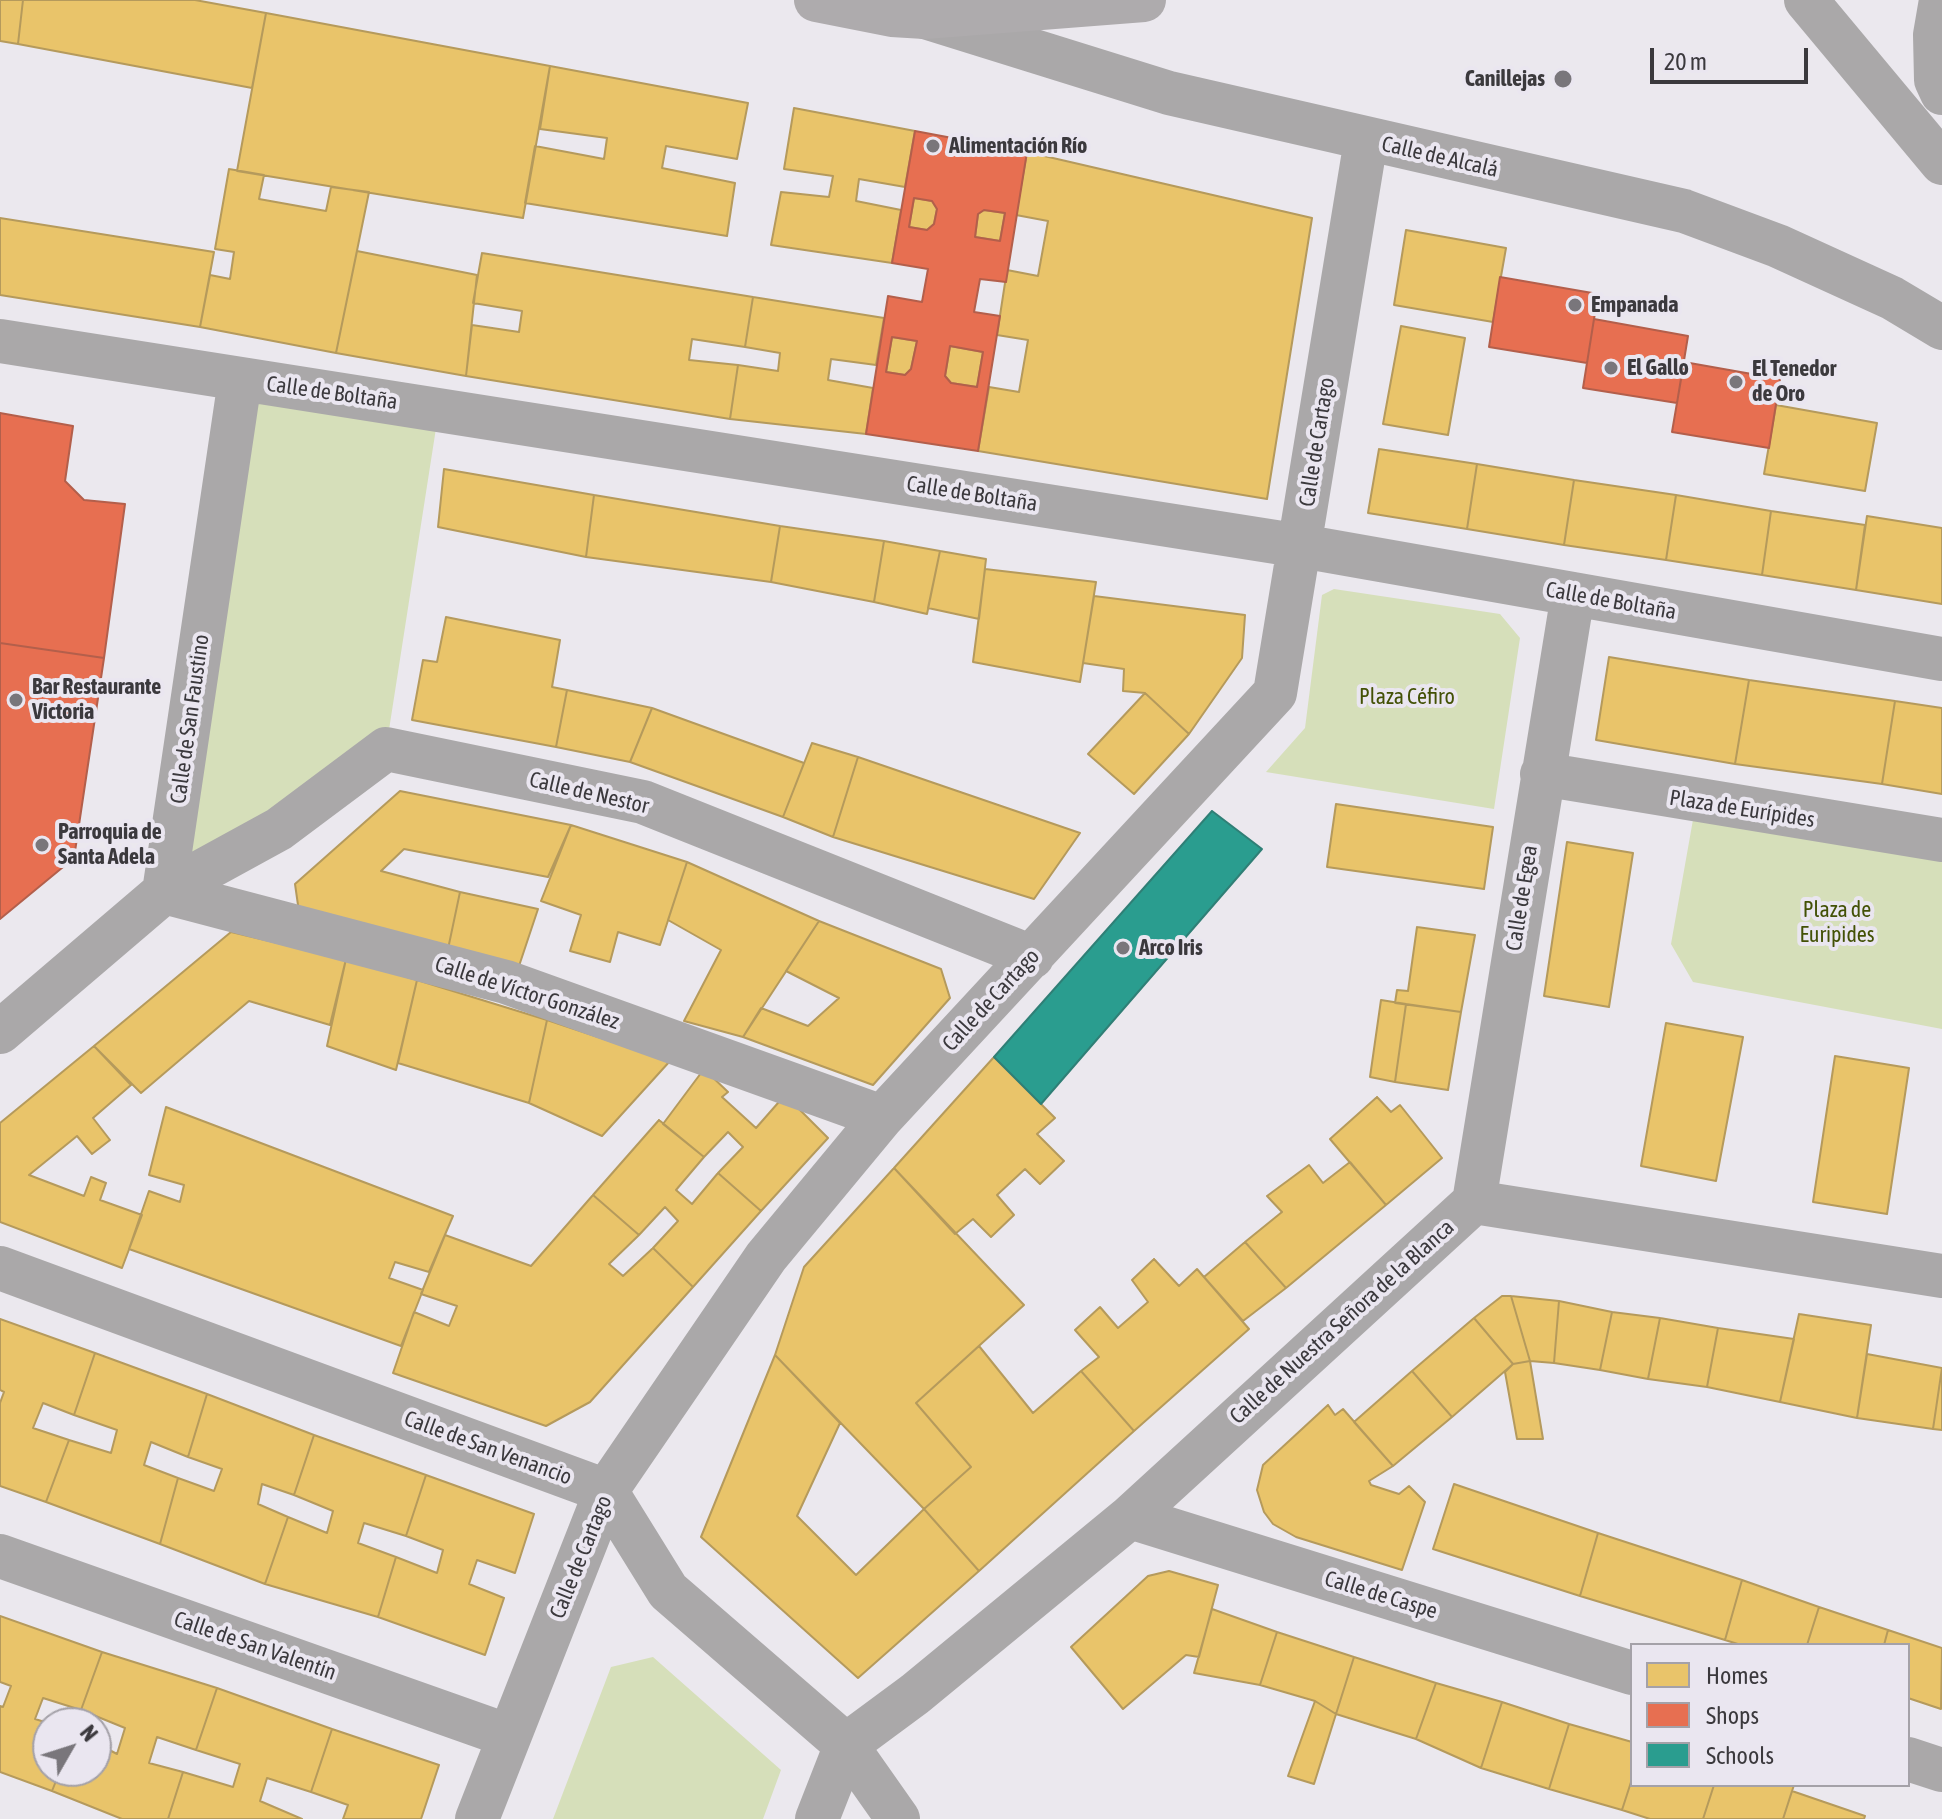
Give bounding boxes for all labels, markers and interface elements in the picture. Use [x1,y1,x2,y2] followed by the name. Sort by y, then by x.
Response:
[1654,32,1812,82] scale bar
[1664,48,1707,75] text: 20 m
[1465,66,1545,92] place label: Canillejas
[1552,68,1574,90] marker: Canillejas
[1379,131,1501,183] street label: Calle de Alcalá
[949,133,1087,159] place label: Alimentación Río
[924,137,942,155] marker: Alimentación Río
[1591,292,1678,318] place label: Empanada
[1566,296,1584,314] marker: Empanada
[1627,355,1689,381] place label: El Gallo
[1752,356,1836,408] place label: El Tenedor de Oro
[1602,359,1620,377] marker: El Gallo
[265,371,399,415] street label: Calle de Boltaña
[1727,373,1745,391] marker: El Tenedor de Oro
[1294,376,1340,508] street label: Calle de Cartago
[905,471,1039,517] street label: Calle de Boltaña
[1544,577,1678,625] street label: Calle de Boltaña
[165,633,215,805] street label: Calle de San Faustino
[32,674,161,726] place label: Bar Restaurante Victoria
[1359,684,1455,710] park label: Plaza Céfiro
[7,691,25,709] marker: Bar Restaurante Victoria
[527,766,651,820] street label: Calle de Nestor
[1668,784,1816,834] street label: Plaza de Eurípides
[58,819,162,870] place label: Parroquia de Santa Adela
[33,836,51,854] marker: Parroquia de Santa Adela
[1501,843,1543,953] street label: Calle de Egea
[1799,897,1875,948] park label: Plaza de Euripides
[1139,935,1203,961] place label: Arco Iris
[1114,939,1132,957] marker: Arco Iris
[937,943,1045,1057] street label: Calle de Cartago
[431,951,623,1035] street label: Calle de Víctor González
[1224,1214,1460,1430] street label: Calle de Nuestra Señora de la Blanca
[401,1405,575,1491] street label: Calle de San Venancio
[544,1492,618,1622] street label: Calle de Cartago
[1322,1565,1440,1625] street label: Calle de Caspe
[170,1606,340,1686] street label: Calle de San Valentín
[1630,1643,1910,1787] legend
[1706,1662,1768,1689] text: Homes
[1706,1702,1759,1729] text: Shops
[32,1707,112,1787] north arrow
[75,1720,103,1746] text: N
[1706,1742,1774,1769] text: Schools

